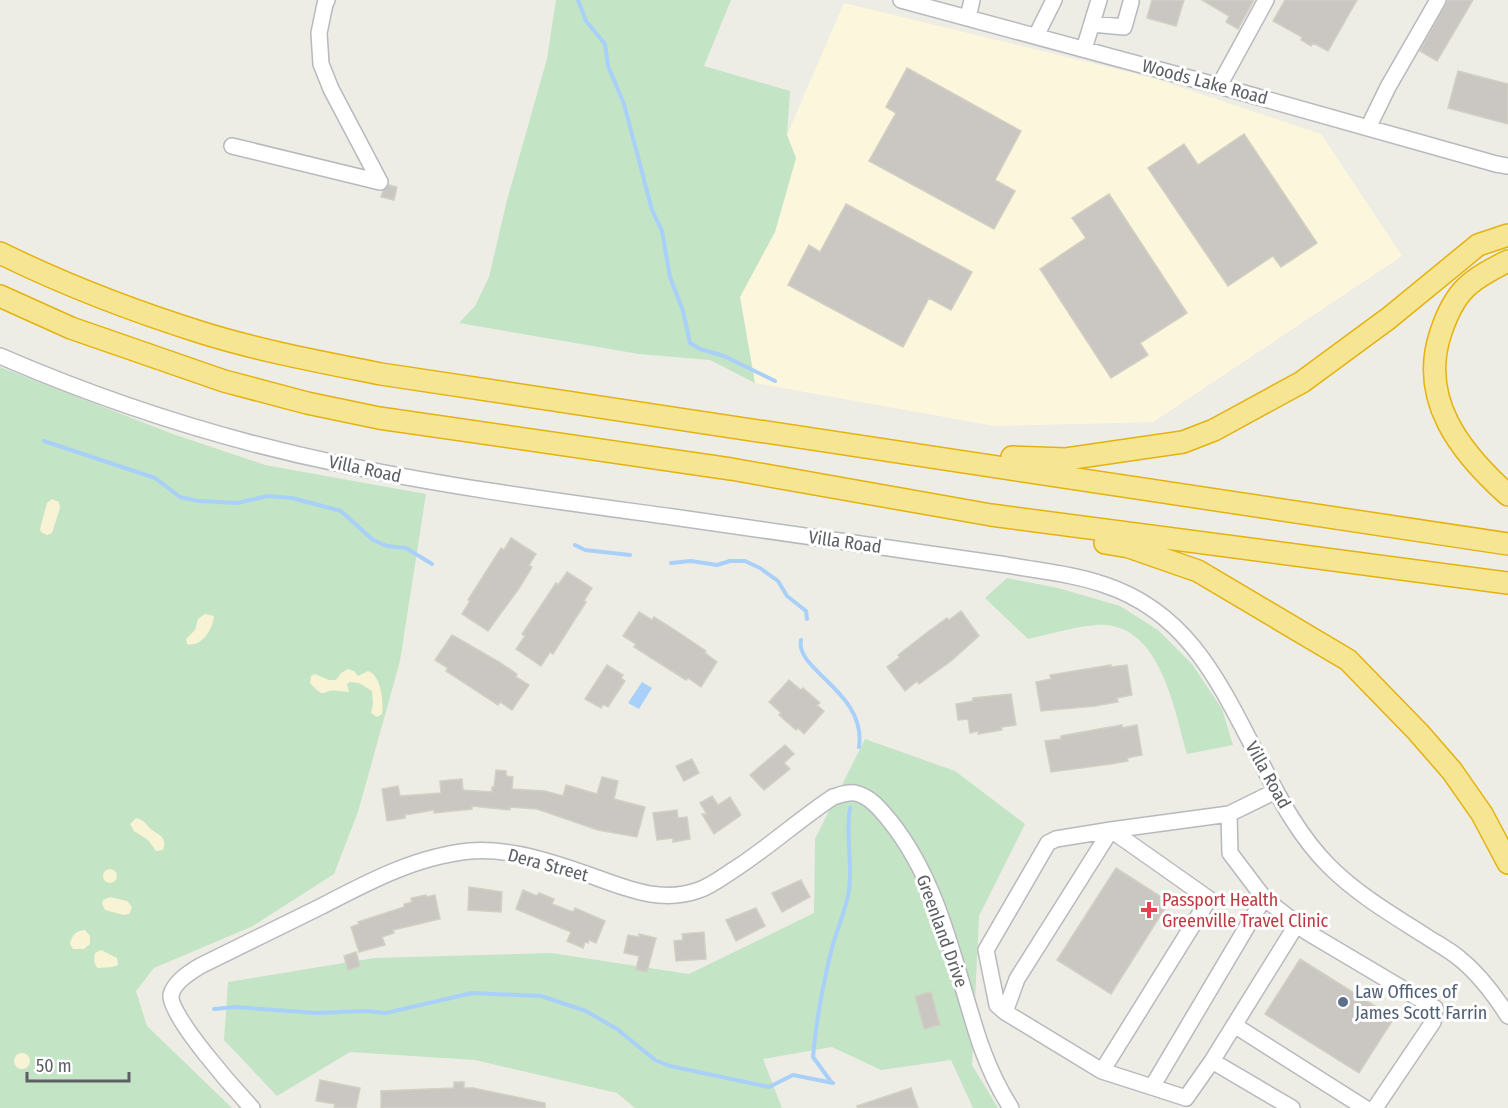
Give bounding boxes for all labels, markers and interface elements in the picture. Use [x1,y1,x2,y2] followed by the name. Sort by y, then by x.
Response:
[1140,55,1270,109] street label: Woods Lake Road
[327,451,403,487] street label: Villa Road
[807,526,883,558] street label: Villa Road
[1241,738,1295,812] street label: Villa Road
[505,844,591,886] street label: Dera Street
[911,872,973,990] street label: Greenland Drive
[1162,889,1328,932] place label: Passport Health Greenville Travel Clinic
[1140,901,1158,919] marker: Passport Health Greenville Travel Clinic
[1355,981,1487,1024] place label: Law Offices of James Scott Farrin
[1336,995,1350,1009] marker: Law Offices of James Scott Farrin
[27,1045,129,1083] scale bar
[36,1055,72,1077] text: 50 m

